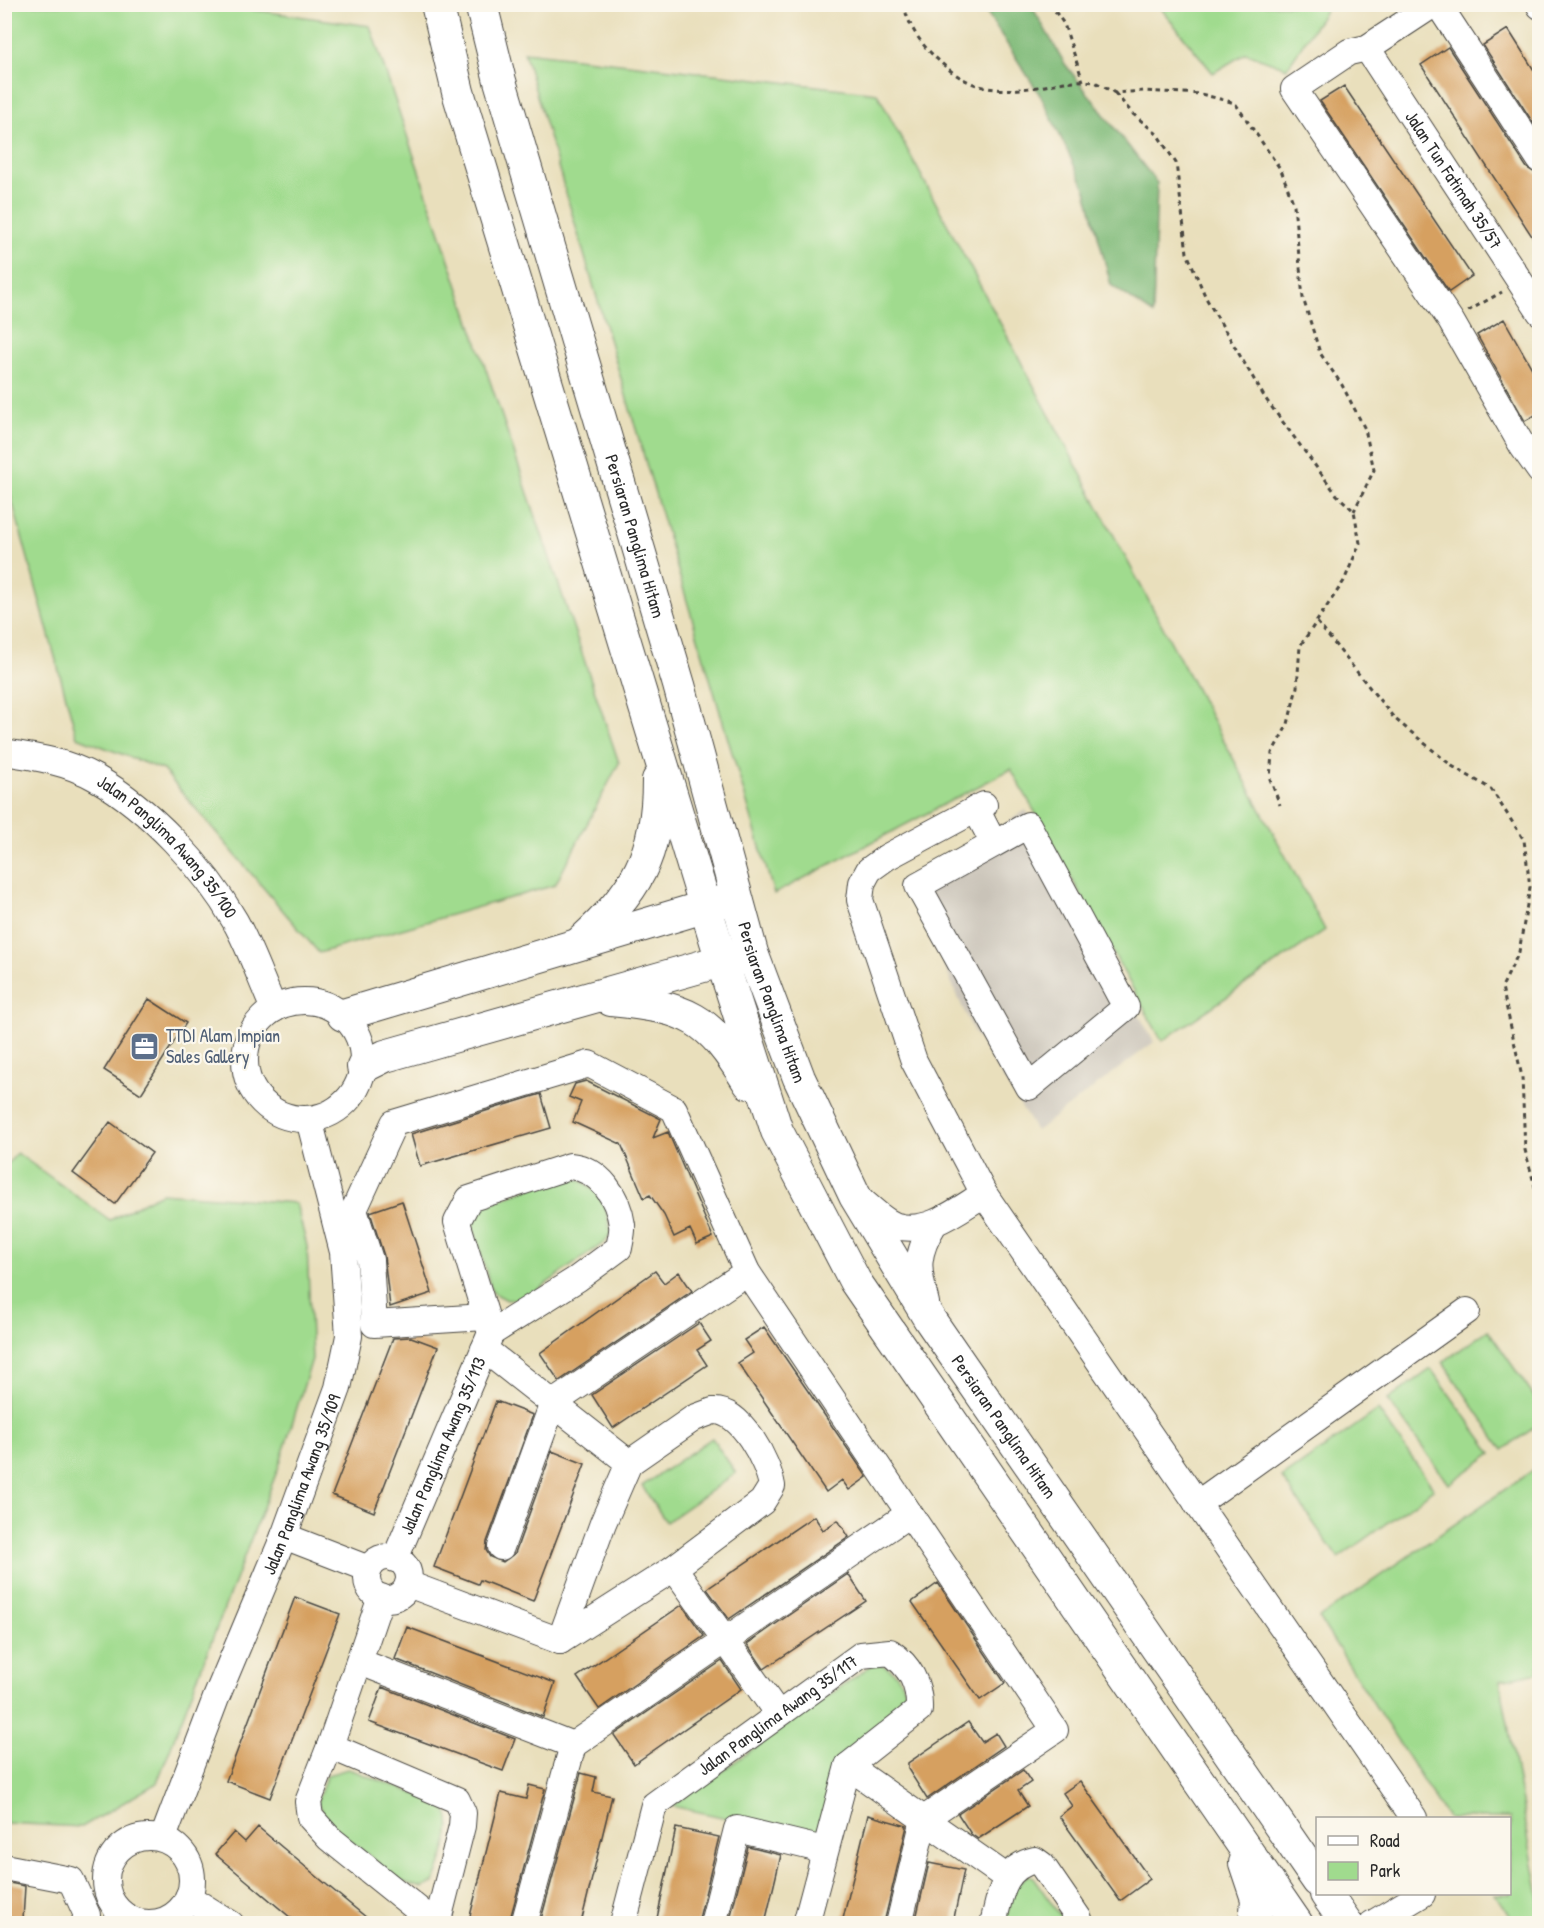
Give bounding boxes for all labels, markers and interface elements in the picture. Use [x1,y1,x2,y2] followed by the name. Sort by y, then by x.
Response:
[1400,106,1509,254] street label: Jalan Tun Fatimah 35/57
[599,451,671,621] street label: Persiaran Panglima Hitam
[93,769,244,923] street label: Jalan Panglima Awang 35/100
[732,919,813,1086] street label: Persiaran Panglima Hitam
[166,1023,280,1069] place label: TTDI Alam Impian Sales Gallery
[129,1030,161,1062] office icon: TTDI Alam Impian Sales Gallery
[946,1350,1063,1503] street label: Persiaran Panglima Hitam
[394,1353,491,1538] street label: Jalan Panglima Awang 35/113
[256,1390,347,1578] street label: Jalan Panglima Awang 35/109
[693,1648,863,1781] street label: Jalan Panglima Awang 35/117
[1316,1817,1511,1895] legend
[1370,1828,1400,1853] text: Road
[1370,1858,1401,1883] text: Park

